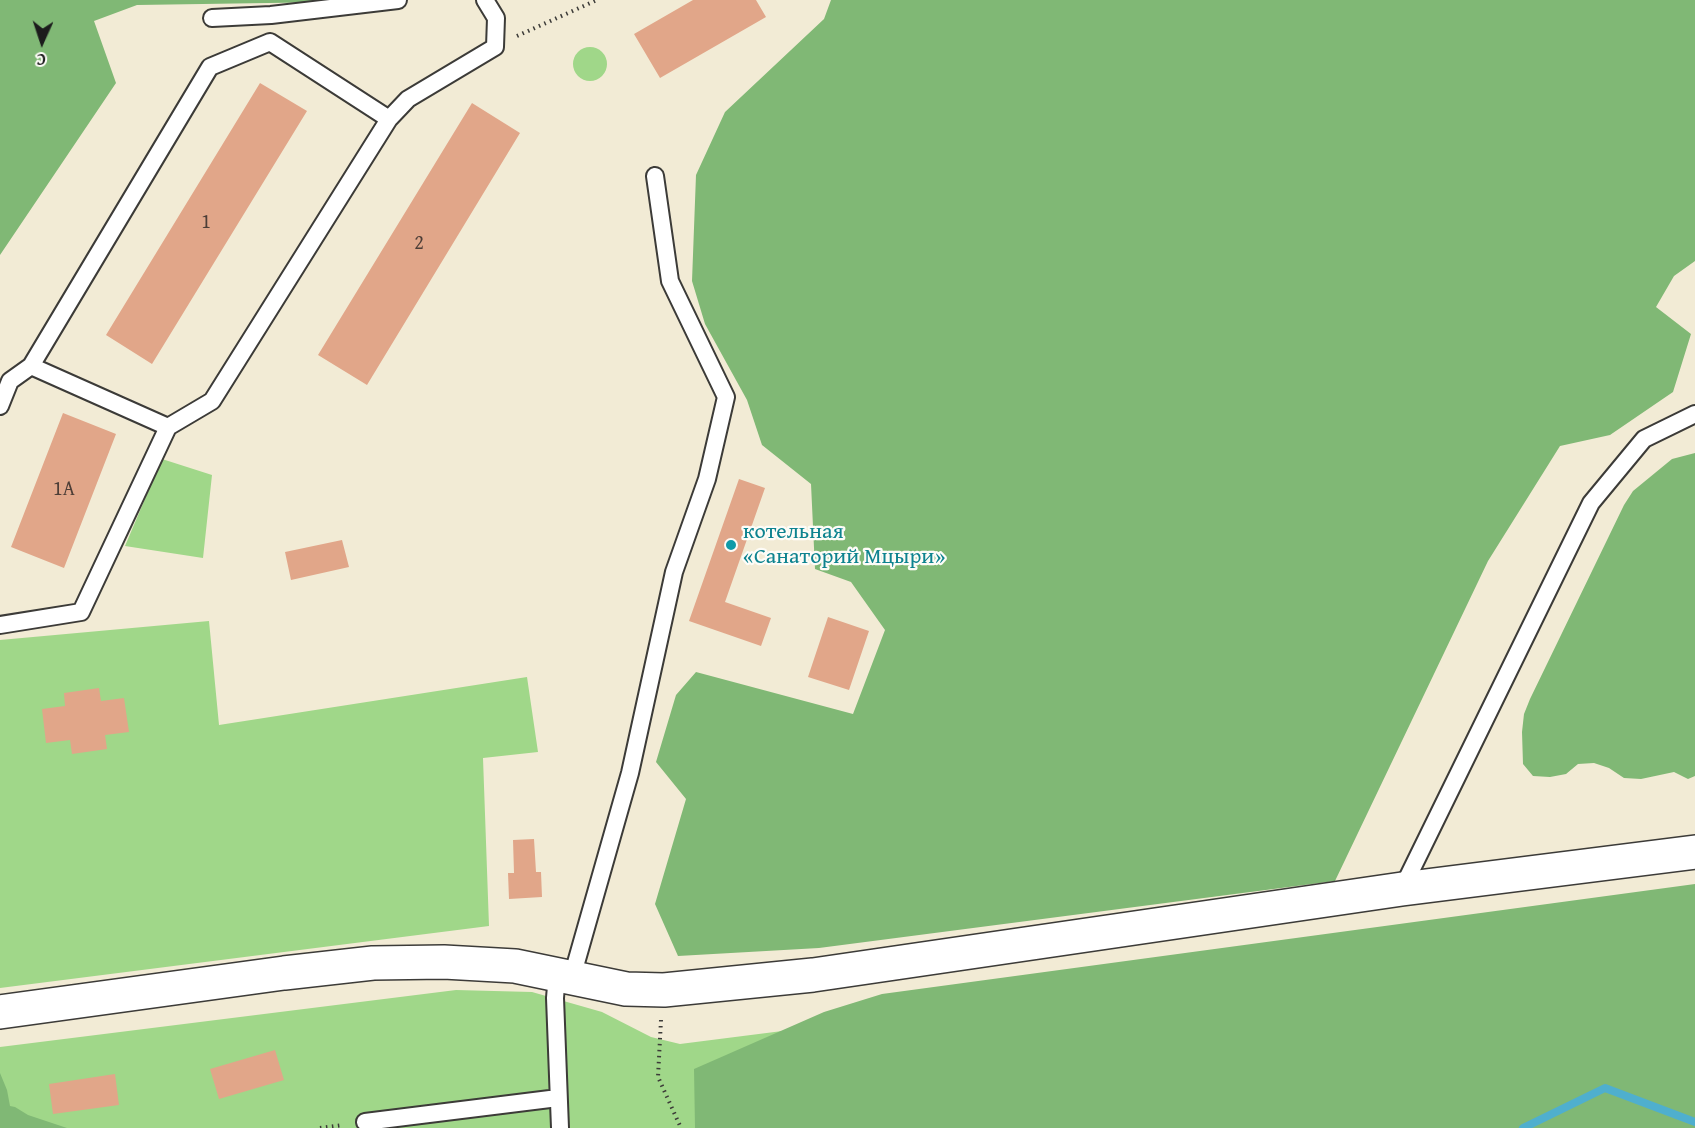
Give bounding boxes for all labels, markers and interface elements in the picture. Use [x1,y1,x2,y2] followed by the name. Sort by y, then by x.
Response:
[12,12,72,72] north arrow
[36,48,46,72] text: С
[201,211,211,235] house number: 1
[414,232,424,256] house number: 2
[53,478,75,502] house number: 1А
[743,519,945,570] place label: котельная «Санаторий Мцыри»
[724,538,738,552] marker: котельная «Санаторий Мцыри»

